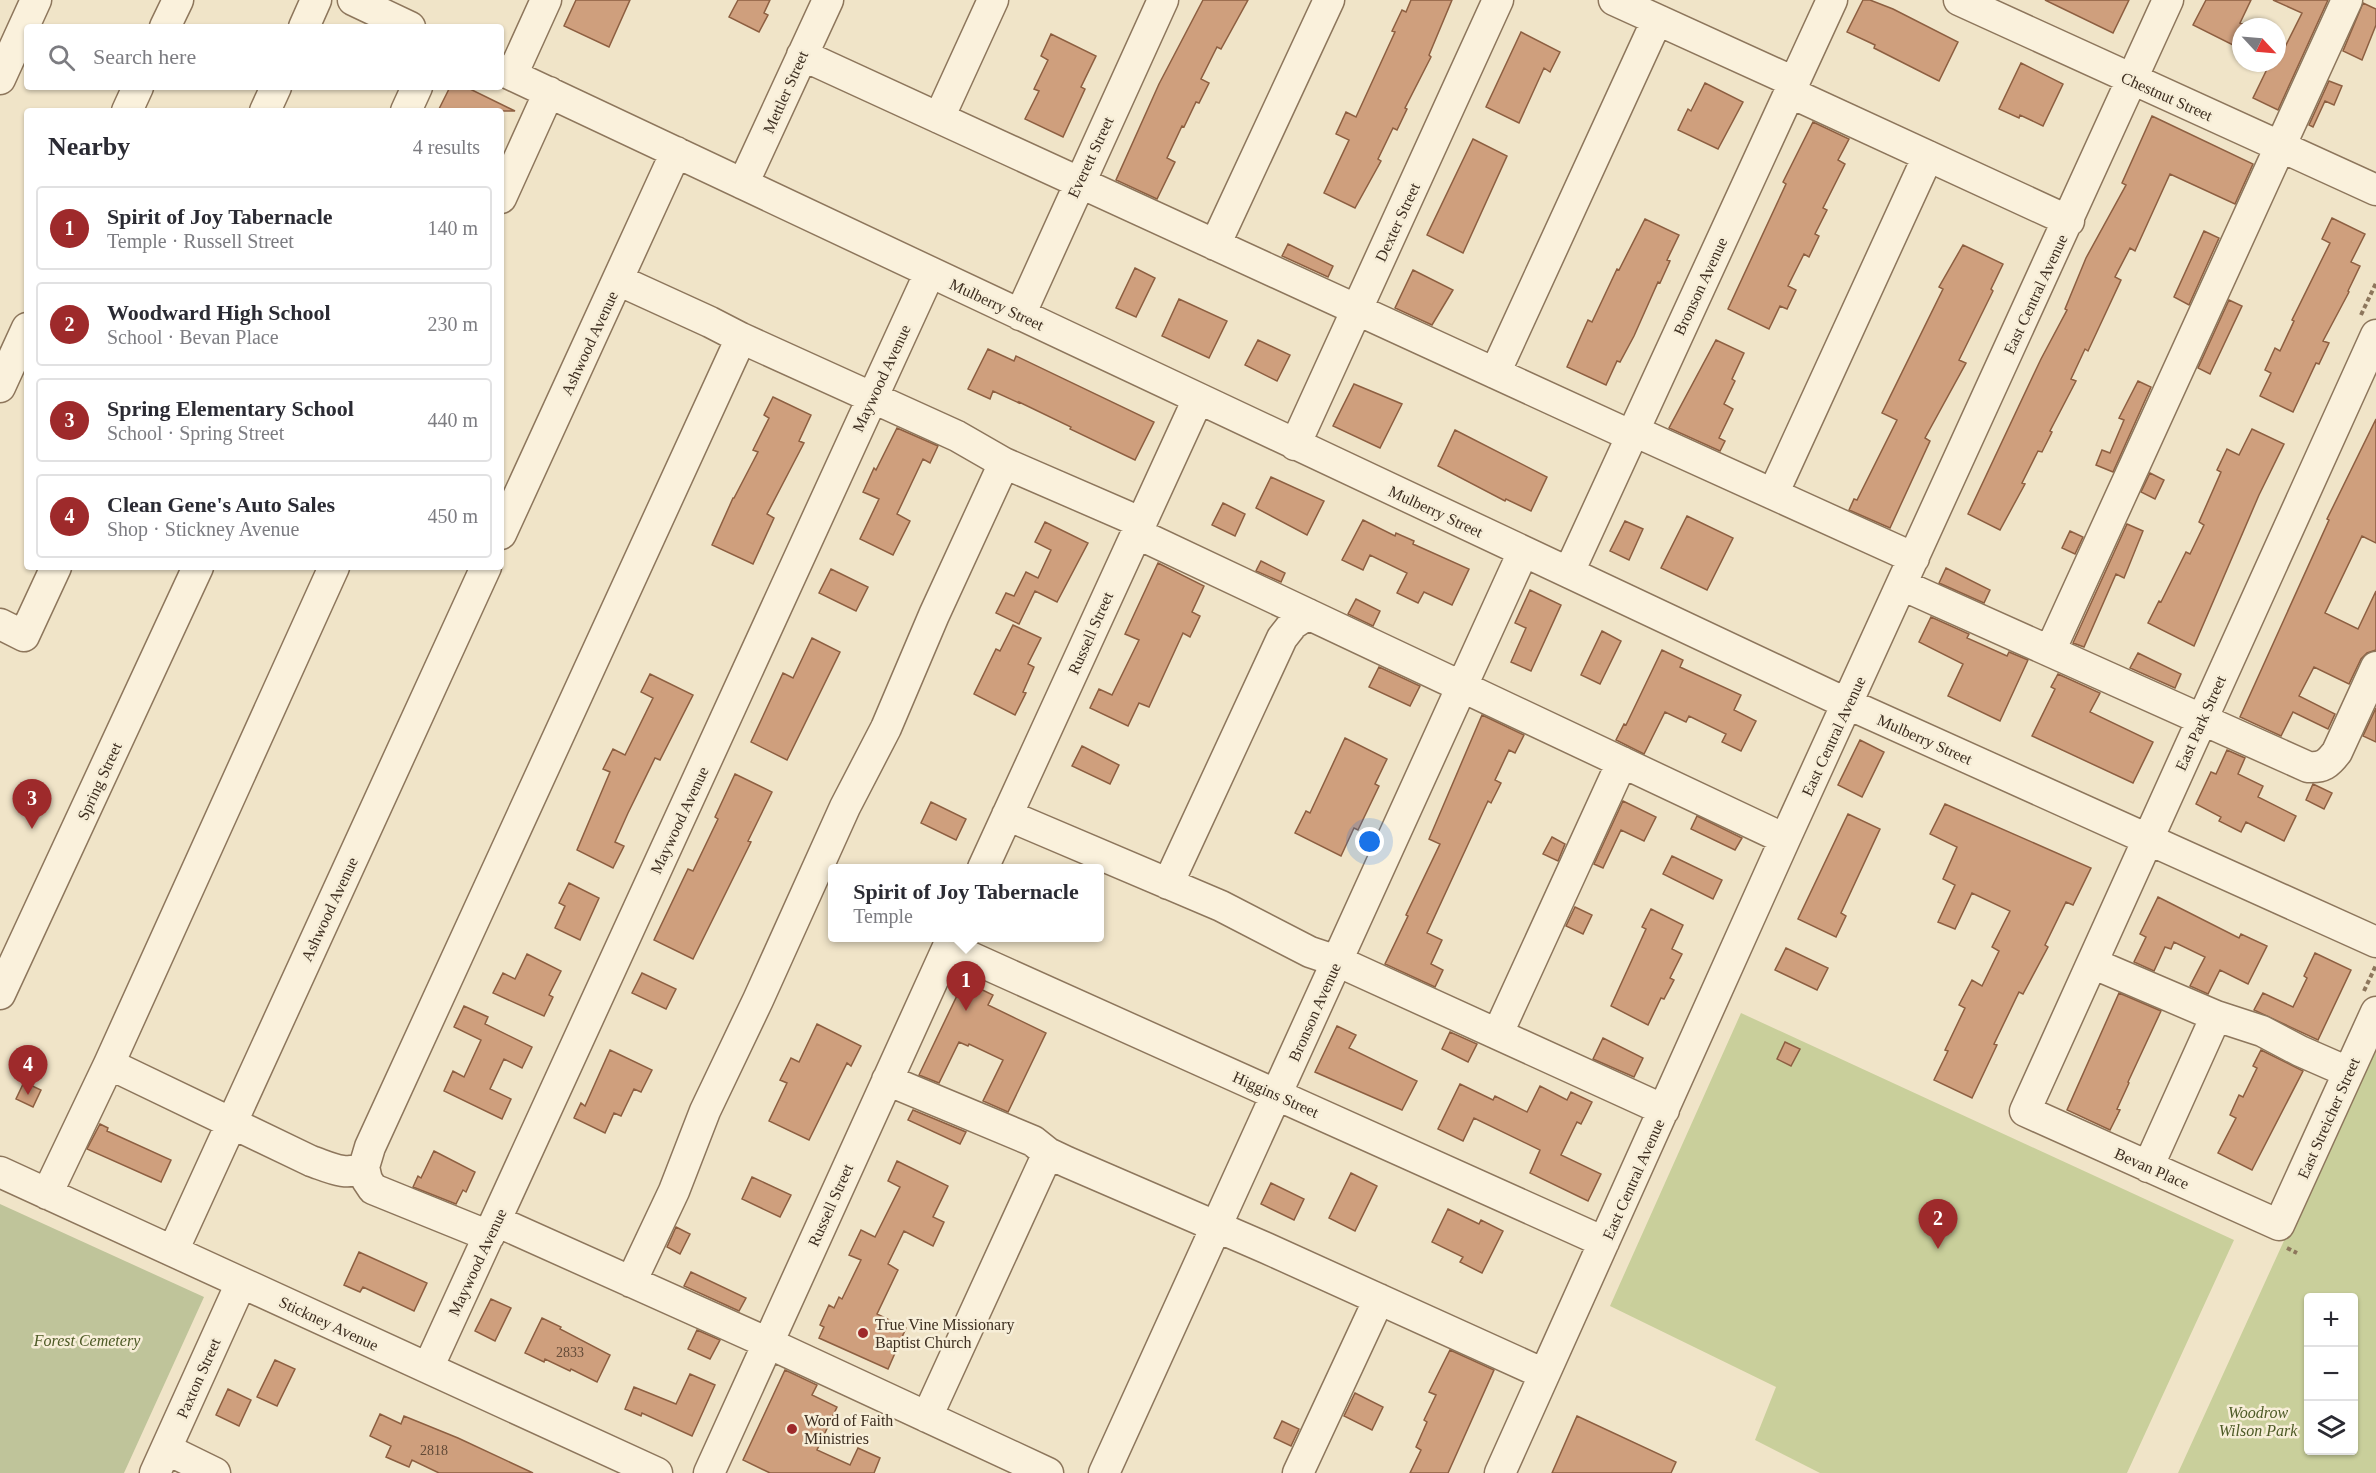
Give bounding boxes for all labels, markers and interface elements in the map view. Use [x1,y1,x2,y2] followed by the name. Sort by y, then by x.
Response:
[2232,18,2286,72] north arrow
[24,24,504,90] search box
[45,41,78,74] icon: search
[93,44,196,69] text: Search here
[760,48,811,136] street label: Mettler Street
[2118,69,2216,124] street label: Chestnut Street
[1064,113,1117,200] street label: Everett Street
[48,132,130,161] text: Nearby
[413,136,480,158] text: 4 results
[1372,180,1423,264] street label: Dexter Street
[107,204,333,229] text: Spirit of Joy Tabernacle
[65,217,75,239] text: 1
[427,217,478,239] text: 140 m
[107,230,294,252] text: Temple · Russell Street
[2000,232,2071,357] street label: East Central Avenue
[1670,235,1731,338] street label: Bronson Avenue
[947,275,1047,335] street label: Mulberry Street
[558,288,621,398] street label: Ashwood Avenue
[107,300,331,325] text: Woodward High School
[65,313,75,335] text: 2
[427,313,478,335] text: 230 m
[849,322,915,435] street label: Maywood Avenue
[107,326,279,348] text: School · Bevan Place
[107,396,354,421] text: Spring Elementary School
[65,409,75,431] text: 3
[427,409,478,431] text: 440 m
[107,422,284,444] text: School · Spring Street
[1386,482,1486,542] street label: Mulberry Street
[107,492,335,517] text: Clean Gene's Auto Sales
[65,505,75,527] text: 4
[427,505,478,527] text: 450 m
[107,518,299,540] text: Shop · Stickney Avenue
[1065,589,1116,677] street label: Russell Street
[2172,673,2229,773] street label: East Park Street
[1798,674,1869,799] street label: East Central Avenue
[1874,711,1975,769] street label: Mulberry Street
[74,739,126,823] street label: Spring Street
[647,764,713,877] street label: Maywood Avenue
[12,780,51,829] pin: 3
[1355,827,1384,856] your location
[298,854,361,964] street label: Ashwood Avenue
[828,864,1104,942] popup
[853,879,1079,904] text: Spirit of Joy Tabernacle
[853,905,913,927] text: Temple
[1285,960,1344,1064] street label: Bronson Avenue
[946,962,986,1011] pin: 1
[9,1046,48,1095] pin: 4
[2294,1055,2363,1181] street label: East Streicher Street
[1230,1068,1322,1122] street label: Higgins Street
[1599,1116,1668,1242] street label: East Central Avenue
[2112,1145,2192,1192] street label: Bevan Place
[805,1161,856,1249] street label: Russell Street
[1918,1200,1958,1249] pin: 2
[445,1206,511,1319] street label: Maywood Avenue
[276,1293,381,1355] street label: Stickney Avenue
[2304,1293,2358,1455] map controls
[2304,1293,2358,1347] button: +
[875,1316,1015,1352] place label: True Vine Missionary Baptist Church
[856,1326,870,1340] marker: True Vine Missionary Baptist Church
[33,1332,141,1350] park label: Forest Cemetery
[173,1335,224,1421] street label: Paxton Street
[556,1345,584,1360] house number: 2833
[2304,1347,2358,1401] button: −
[2304,1401,2358,1455] button: layers
[2219,1404,2298,1439] park label: Woodrow Wilson Park
[804,1412,893,1447] place label: Word of Faith Ministries
[785,1422,799,1436] marker: Word of Faith Ministries
[420,1443,448,1458] house number: 2818

